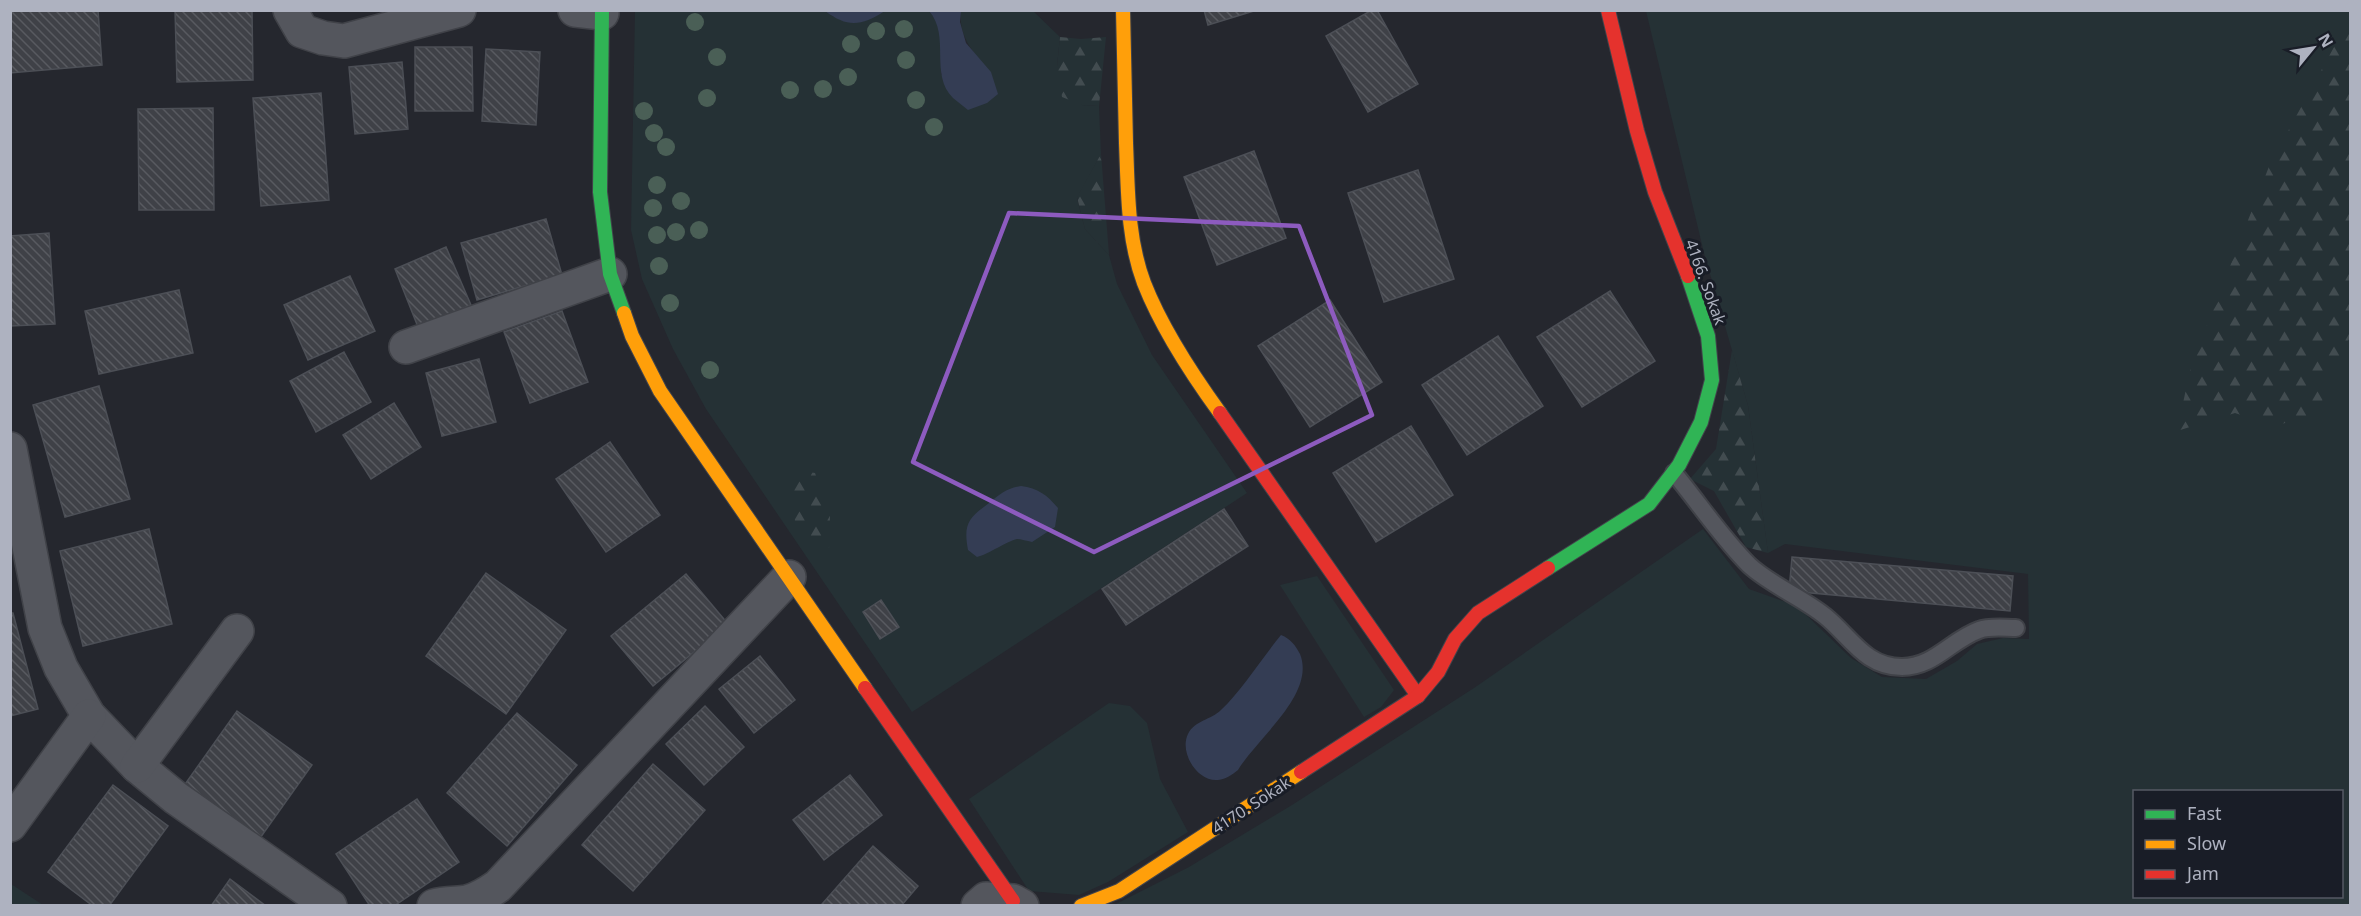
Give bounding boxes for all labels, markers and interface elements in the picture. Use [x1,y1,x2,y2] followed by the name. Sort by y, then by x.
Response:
[2283,18,2343,78] north arrow
[2313,29,2339,52] text: N
[1680,236,1732,328] street label: 4166. Sokak
[1207,771,1295,839] street label: 4170. Sokak
[2133,790,2343,898] legend
[2187,801,2222,825] text: Fast
[2187,831,2226,855] text: Slow
[2185,861,2219,885] text: Jam

